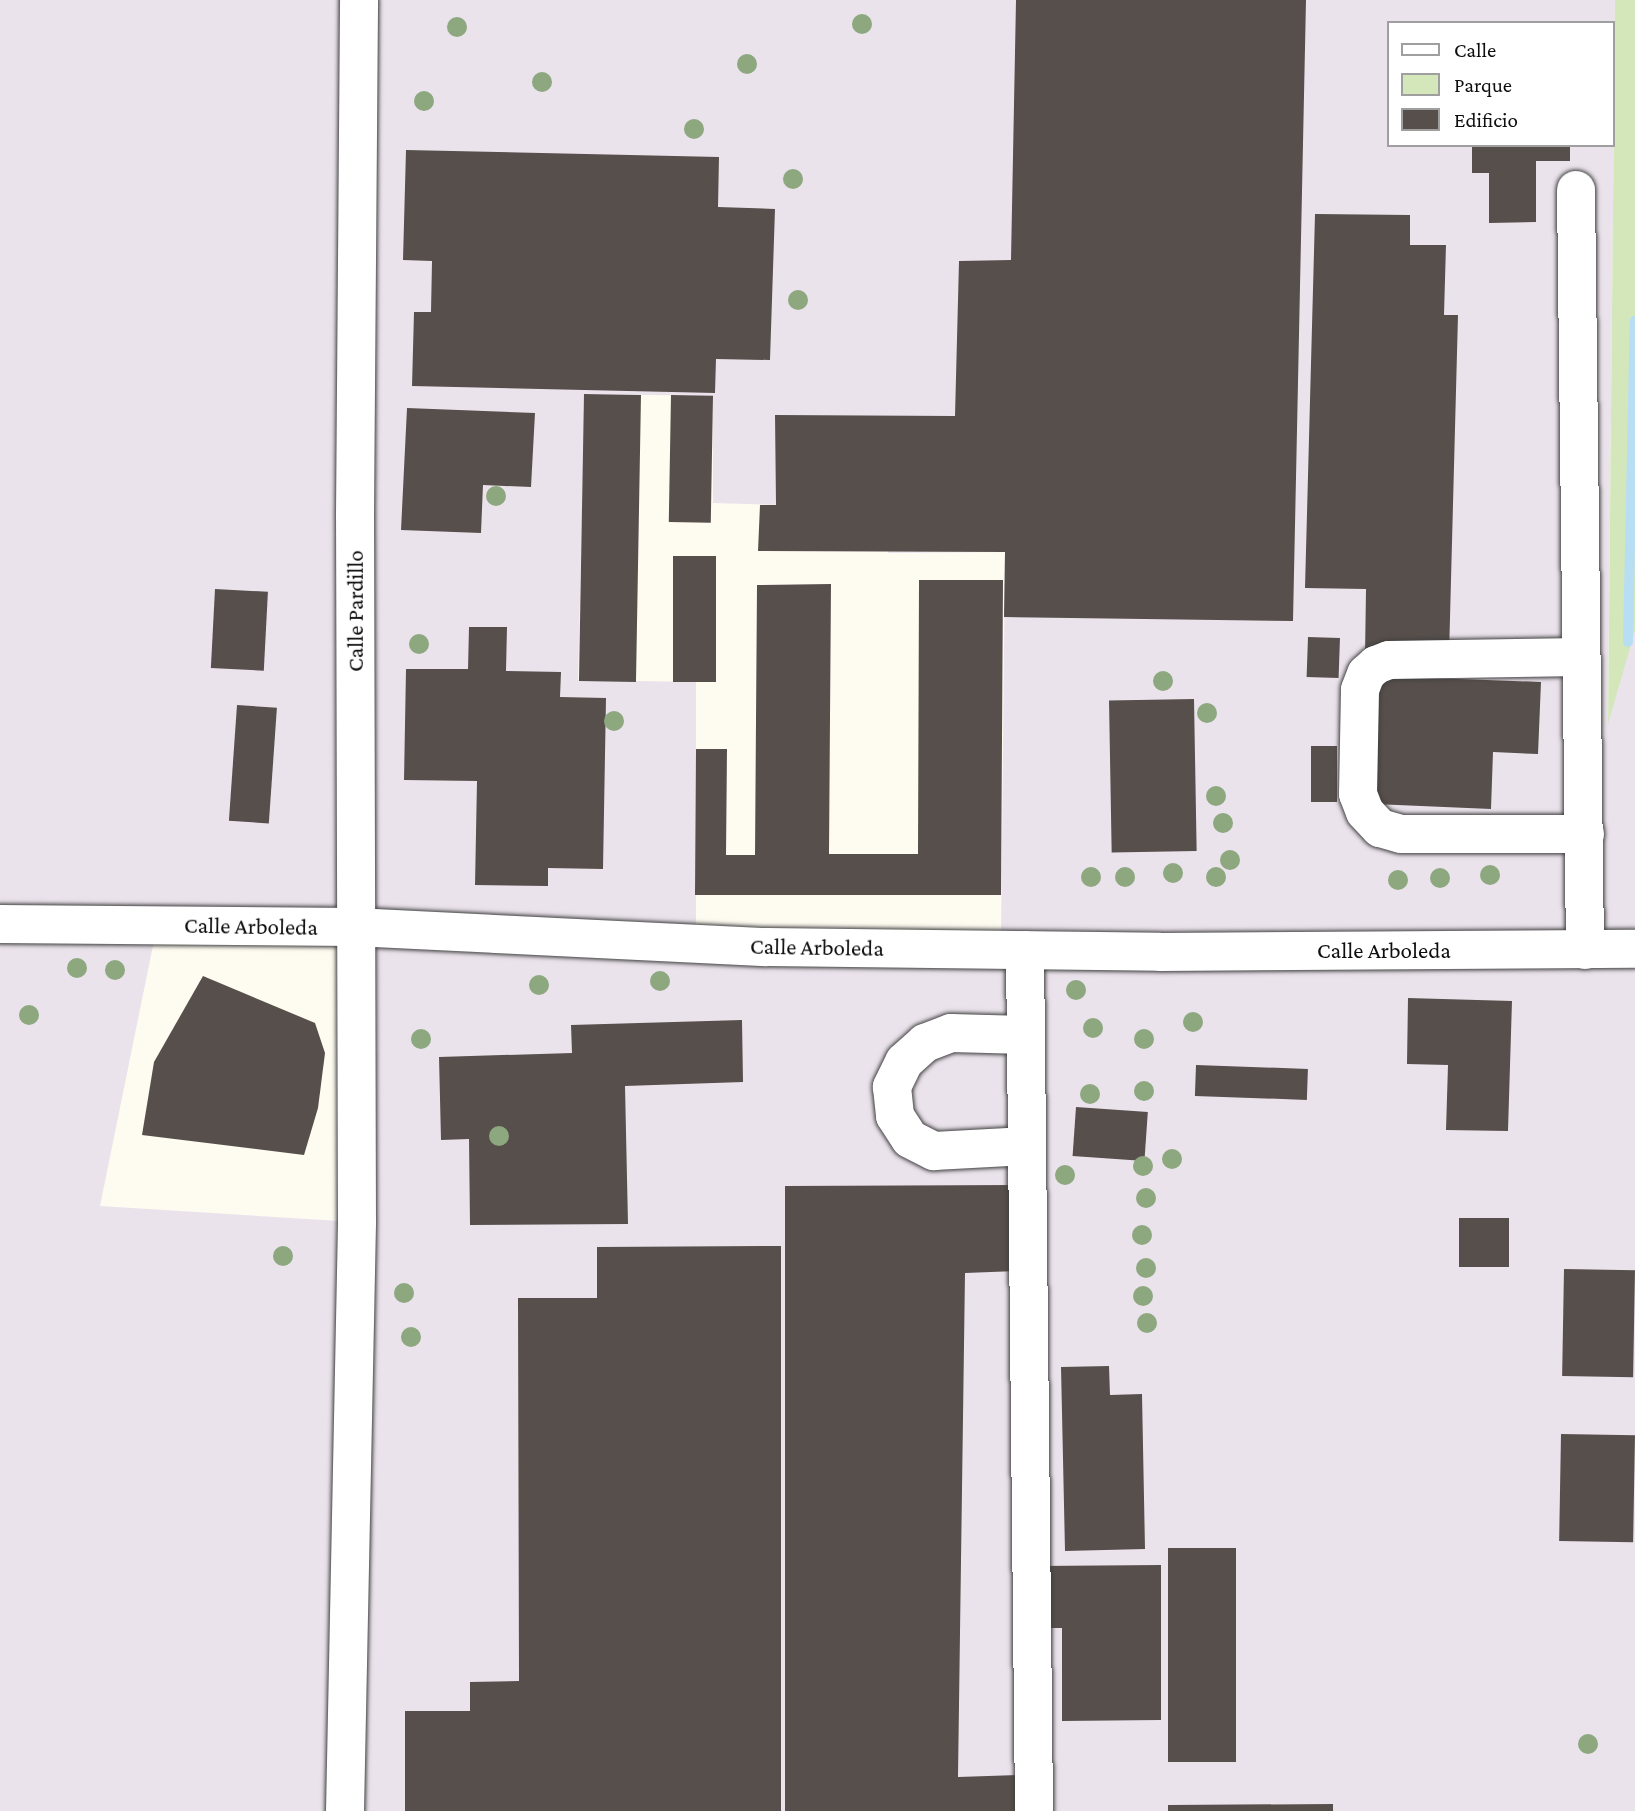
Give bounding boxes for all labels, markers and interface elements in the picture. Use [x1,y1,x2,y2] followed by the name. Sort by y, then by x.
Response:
[1386,21,1614,147] legend
[1454,38,1496,62] text: Calle
[1454,73,1512,97] text: Parque
[1454,108,1518,132] text: Edificio
[341,550,369,672] street label: Calle Pardillo
[184,911,318,941] street label: Calle Arboleda
[750,932,884,962] street label: Calle Arboleda
[1317,936,1451,964] street label: Calle Arboleda

